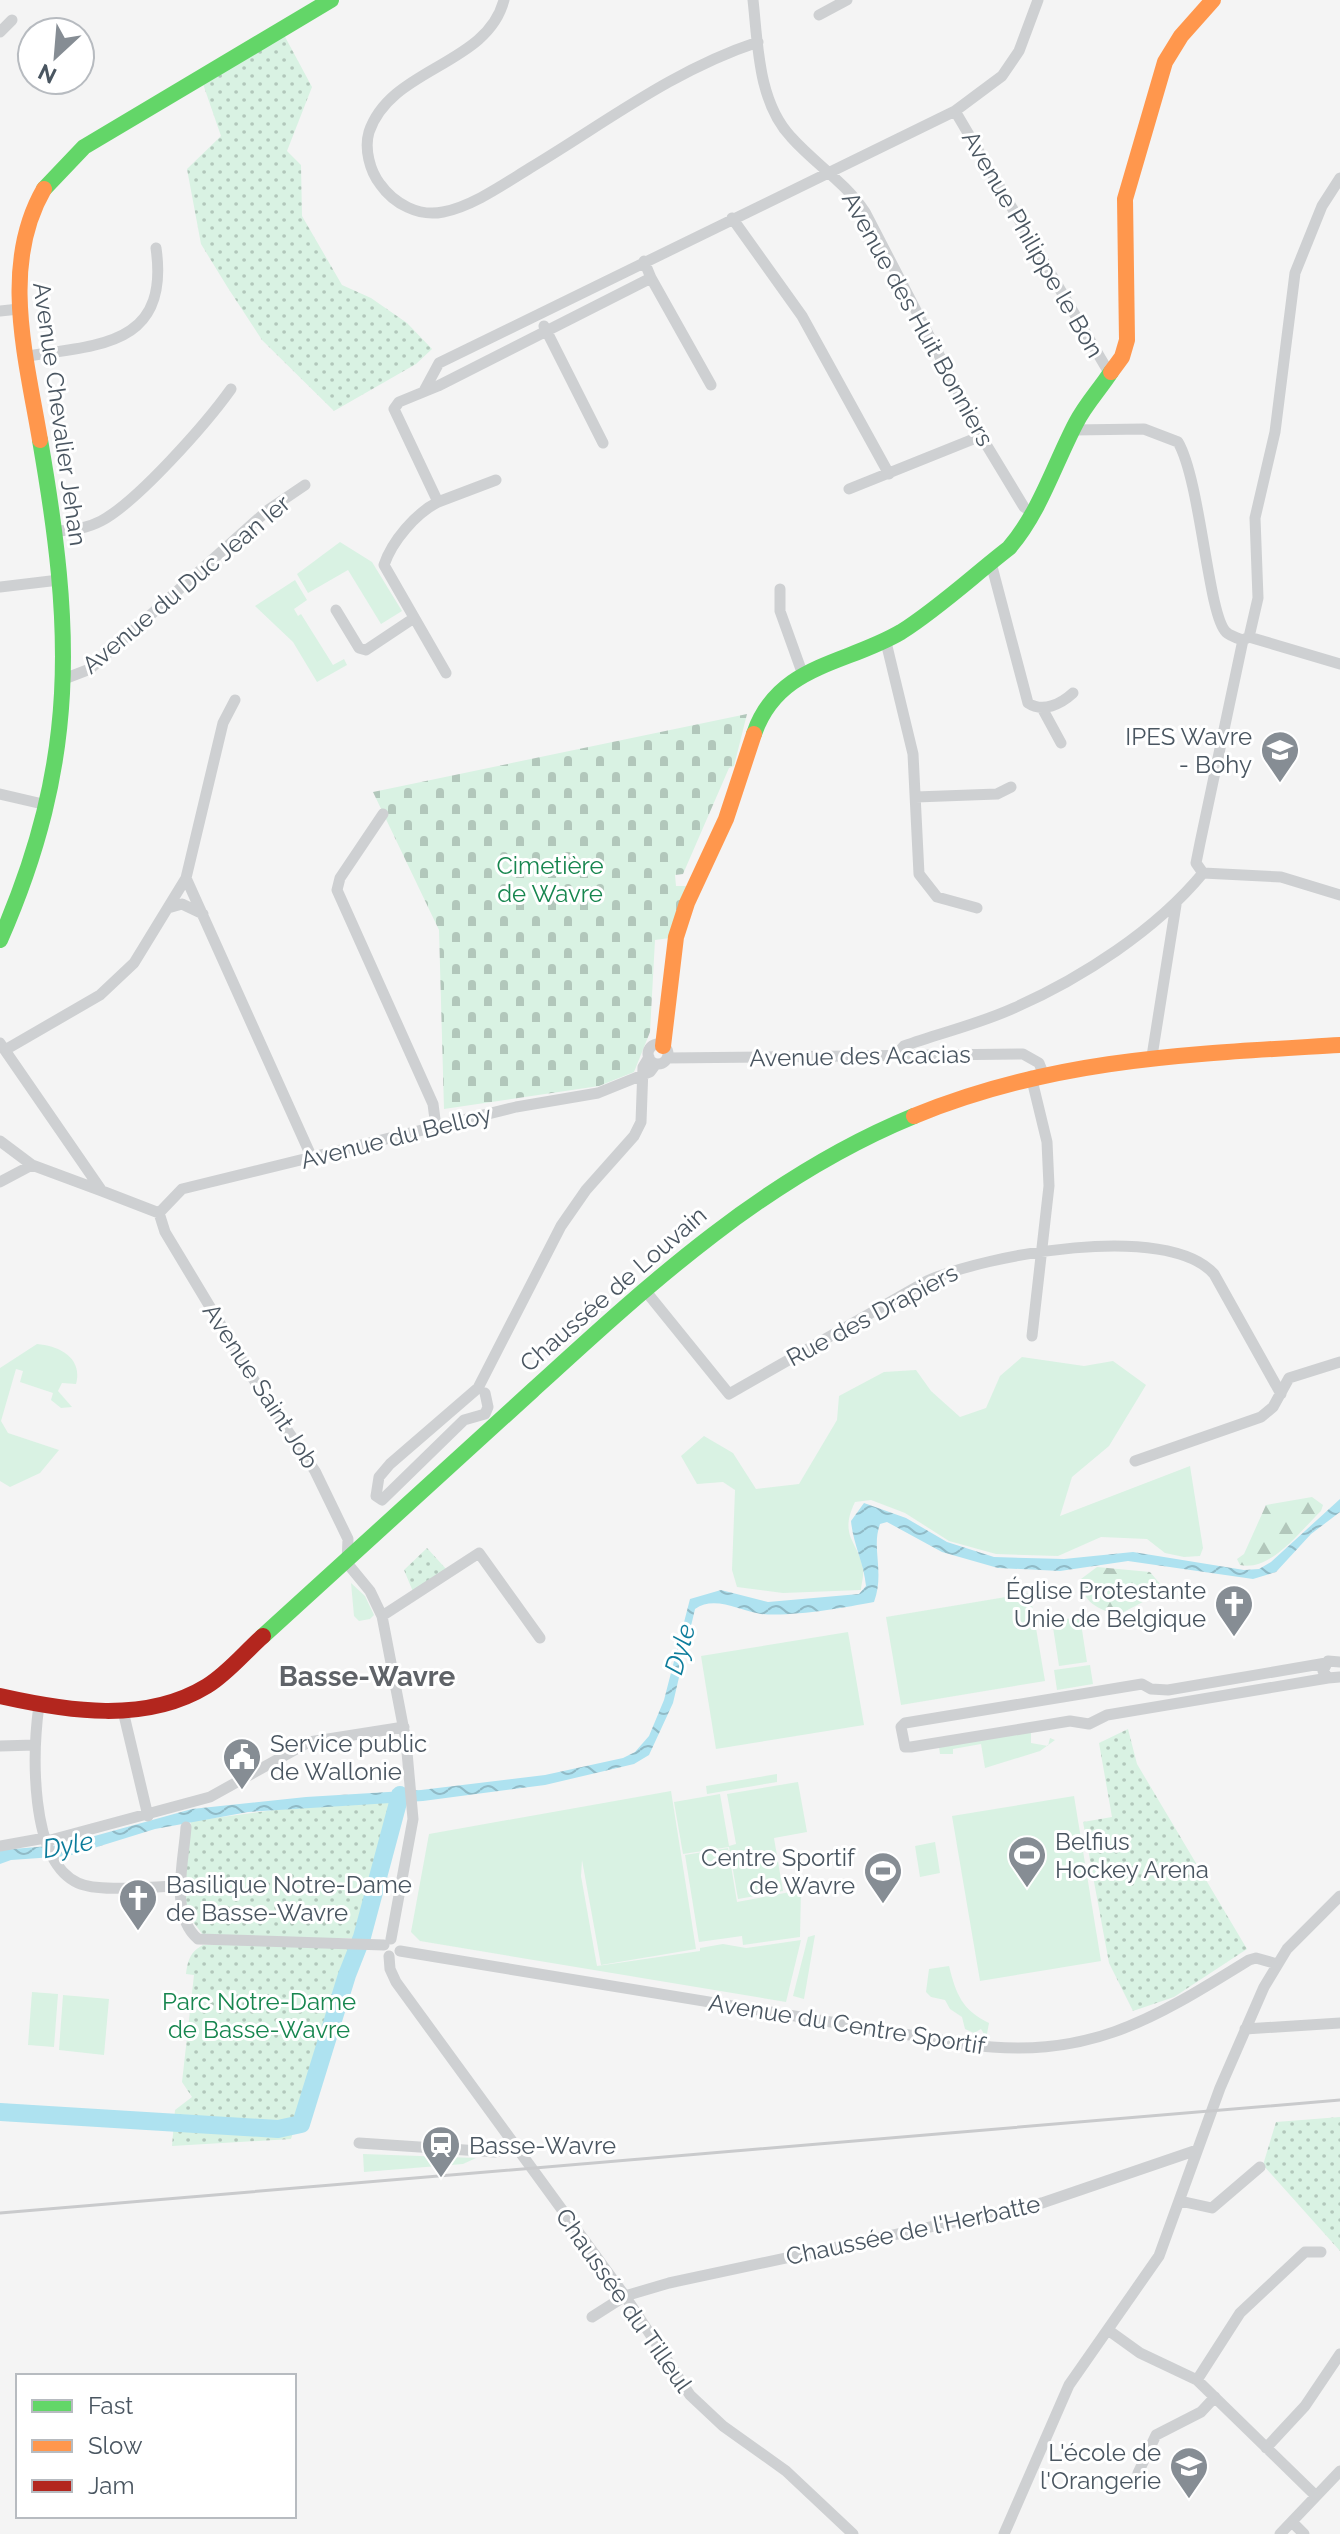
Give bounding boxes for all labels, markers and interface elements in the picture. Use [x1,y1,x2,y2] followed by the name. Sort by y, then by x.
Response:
[16,16,96,96] north arrow
[34,59,60,89] text: N
[956,125,1110,363] street label: Avenue Philippe le Bon
[836,187,1000,451] street label: Avenue des Huit Bonniers
[27,280,93,548] street label: Avenue Chevalier Jehan
[76,488,296,680] street label: Avenue du Duc Jean Ier
[1125,722,1252,779] place label: IPES Wavre - Bohy
[1259,729,1301,784] school or university icon: IPES Wavre - Bohy
[496,851,604,908] park label: Cimetière de Wavre
[749,1040,971,1072] street label: Avenue des Acacias
[298,1099,494,1175] street label: Avenue du Belloy
[514,1200,712,1378] street label: Chaussée de Louvain
[782,1258,962,1372] street label: Rue des Drapiers
[197,1298,325,1474] street label: Avenue Saint Job
[1006,1576,1206,1633] place label: Église Protestante Unie de Belgique
[1213,1583,1255,1638] church icon: Église Protestante Unie de Belgique
[659,1620,701,1678] water label: Dyle
[279,1660,456,1693] district label: Basse-Wavre
[270,1729,427,1786] place label: Service public de Wallonie
[221,1736,263,1791] public building icon: Service public de Wallonie
[40,1826,96,1864] water label: Dyle
[1055,1827,1209,1884] place label: Belfius Hockey Arena
[1006,1834,1048,1889] sports icon: Belfius Hockey Arena
[701,1843,856,1900] place label: Centre Sportif de Wavre
[862,1850,904,1905] sports icon: Centre Sportif de Wavre
[166,1870,412,1927] place label: Basilique Notre-Dame de Basse-Wavre
[117,1877,159,1932] church icon: Basilique Notre-Dame de Basse-Wavre
[162,1987,356,2044] park label: Parc Notre-Dame de Basse-Wavre
[707,1988,988,2060] street label: Avenue du Centre Sportif
[420,2124,462,2179] station icon: Basse-Wavre
[469,2131,616,2160] place label: Basse-Wavre
[783,2189,1043,2271] street label: Chaussée de l'Herbatte
[550,2203,699,2398] street label: Chaussée du Tilleul
[16,2374,296,2518] legend
[88,2391,133,2420] text: Fast
[88,2431,143,2460] text: Slow
[1040,2438,1161,2495] place label: L'école de l'Orangerie
[1168,2445,1210,2500] school or university icon: L'école de l'Orangerie
[88,2471,134,2500] text: Jam

